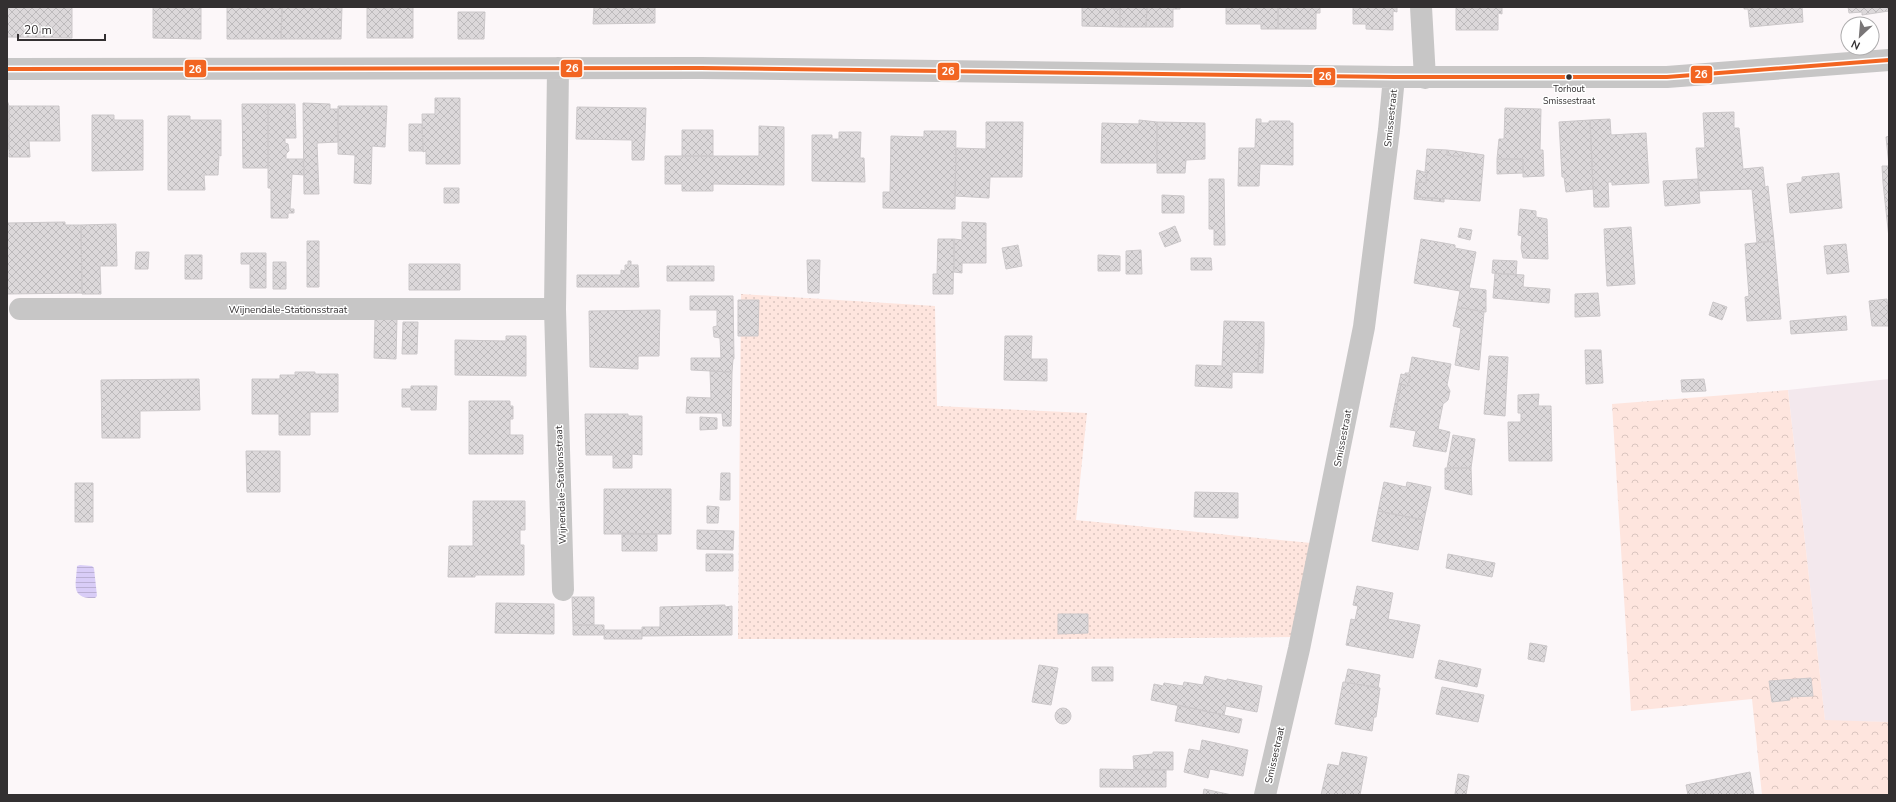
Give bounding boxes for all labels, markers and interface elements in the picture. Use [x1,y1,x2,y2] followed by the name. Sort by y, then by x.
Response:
[18,16,105,42] scale bar
[1840,16,1880,56] north arrow
[24,22,52,38] text: 20 m
[1849,36,1863,53] text: N
[184,59,207,78] line badge: 26
[560,59,583,78] line badge: 26
[565,61,579,76] text: 26
[188,62,202,77] text: 26
[937,62,960,81] line badge: 26
[941,64,955,79] text: 26
[1690,65,1713,84] line badge: 26
[1313,67,1336,86] line badge: 26
[1694,67,1708,82] text: 26
[1318,69,1332,84] text: 26
[1564,72,1574,82] marker: Torhout Smissestraat
[1543,83,1596,107] place label: Torhout Smissestraat
[1381,88,1401,148] street label: Smissestraat
[229,303,348,317] street label: Wijnendale-Stationsstraat
[1331,408,1355,468] street label: Smissestraat
[552,425,570,544] street label: Wijnendale-Stationsstraat
[1262,725,1288,785] street label: Smissestraat

